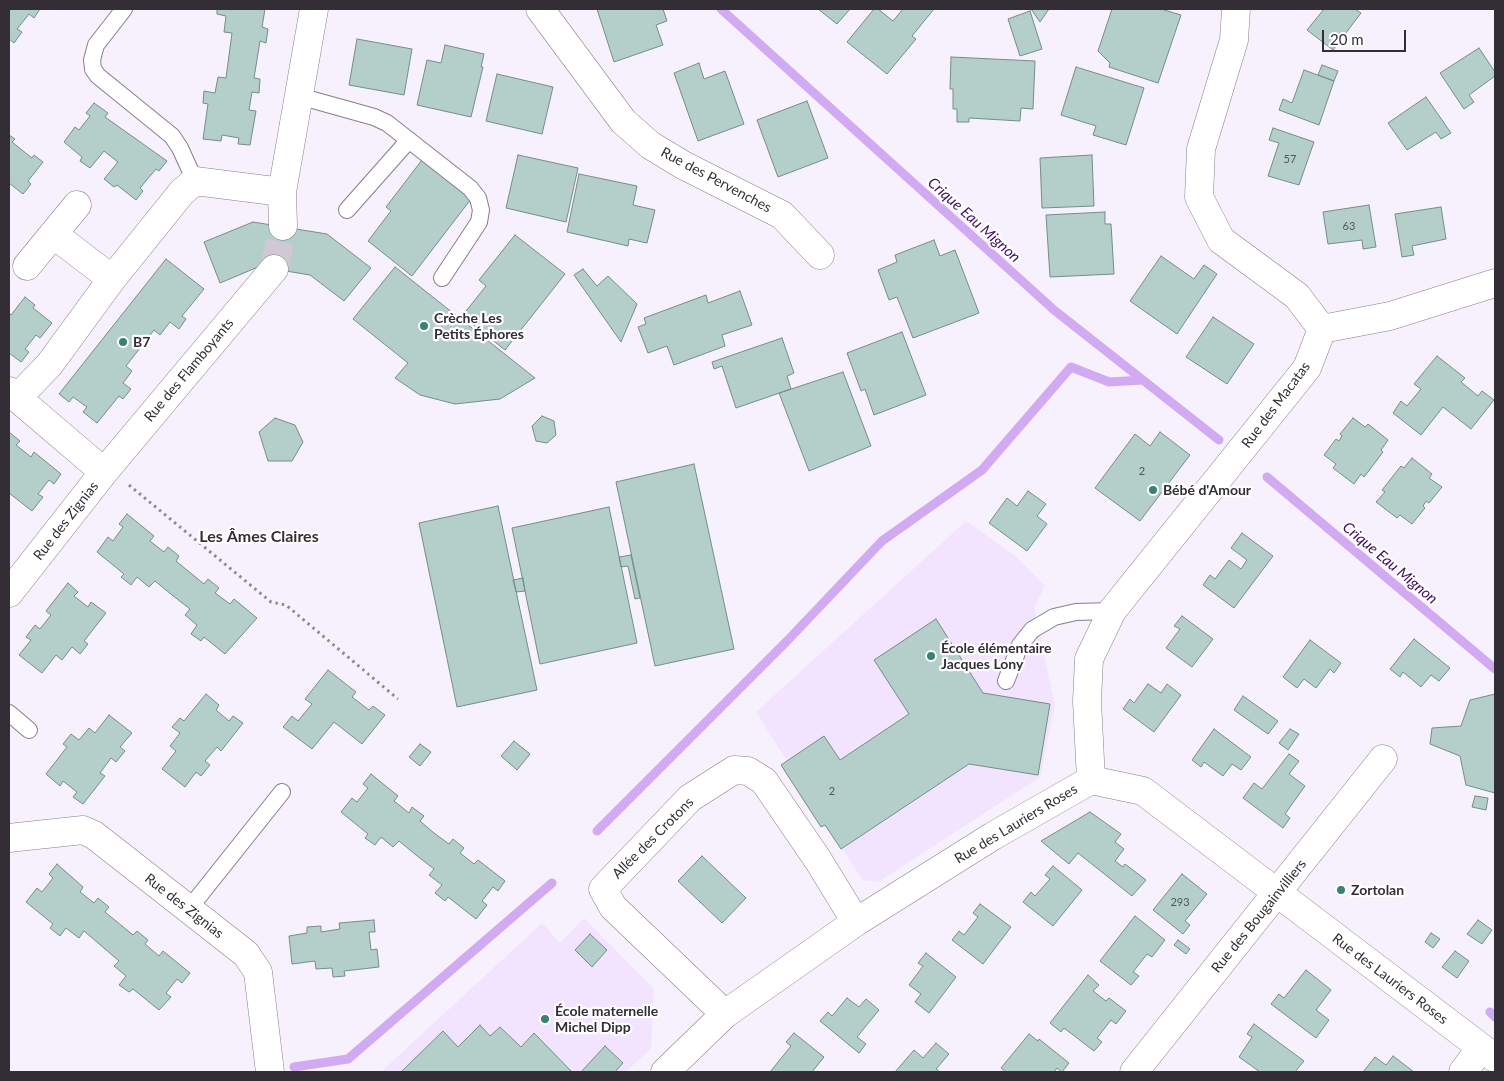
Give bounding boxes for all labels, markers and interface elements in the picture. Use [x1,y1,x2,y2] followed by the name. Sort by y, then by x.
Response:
[1324,20,1408,52] scale bar
[1330,30,1364,48] text: 20 m
[658,144,774,216] street label: Rue des Pervenches
[1284,152,1296,166] house number: 57
[924,174,1024,266] water label: Crique Eau Mignon
[1343,219,1355,233] house number: 63
[434,310,524,342] place label: Crèche Les Petits Éphores
[141,315,237,425] street label: Rue des Flamboyants
[418,320,430,332] marker: Crèche Les Petits Éphores
[133,334,150,350] place label: B7
[117,336,129,348] marker: B7
[1238,359,1314,451] street label: Rue des Macatas
[1139,464,1145,478] house number: 2
[30,478,102,564] street label: Rue des Zignias
[1163,482,1251,498] place label: Bébé d'Amour
[1147,484,1159,496] marker: Bébé d'Amour
[1339,518,1441,608] water label: Crique Eau Mignon
[199,527,319,547] district label: Les Âmes Claires
[941,640,1052,672] place label: École élémentaire Jacques Lony
[925,650,937,662] marker: École élémentaire Jacques Lony
[951,781,1081,867] street label: Rue des Lauriers Roses
[829,784,835,798] house number: 2
[609,794,697,882] street label: Allée des Crotons
[1208,856,1310,976] street label: Rue des Bougainvilliers
[141,870,227,942] street label: Rue des Zignias
[1351,882,1404,898] place label: Zortolan
[1335,884,1347,896] marker: Zortolan
[1170,895,1190,909] house number: 293
[1329,930,1451,1028] street label: Rue des Lauriers Roses
[555,1003,658,1036] place label: École maternelle Michel Dipp
[539,1013,551,1025] marker: École maternelle Michel Dipp

